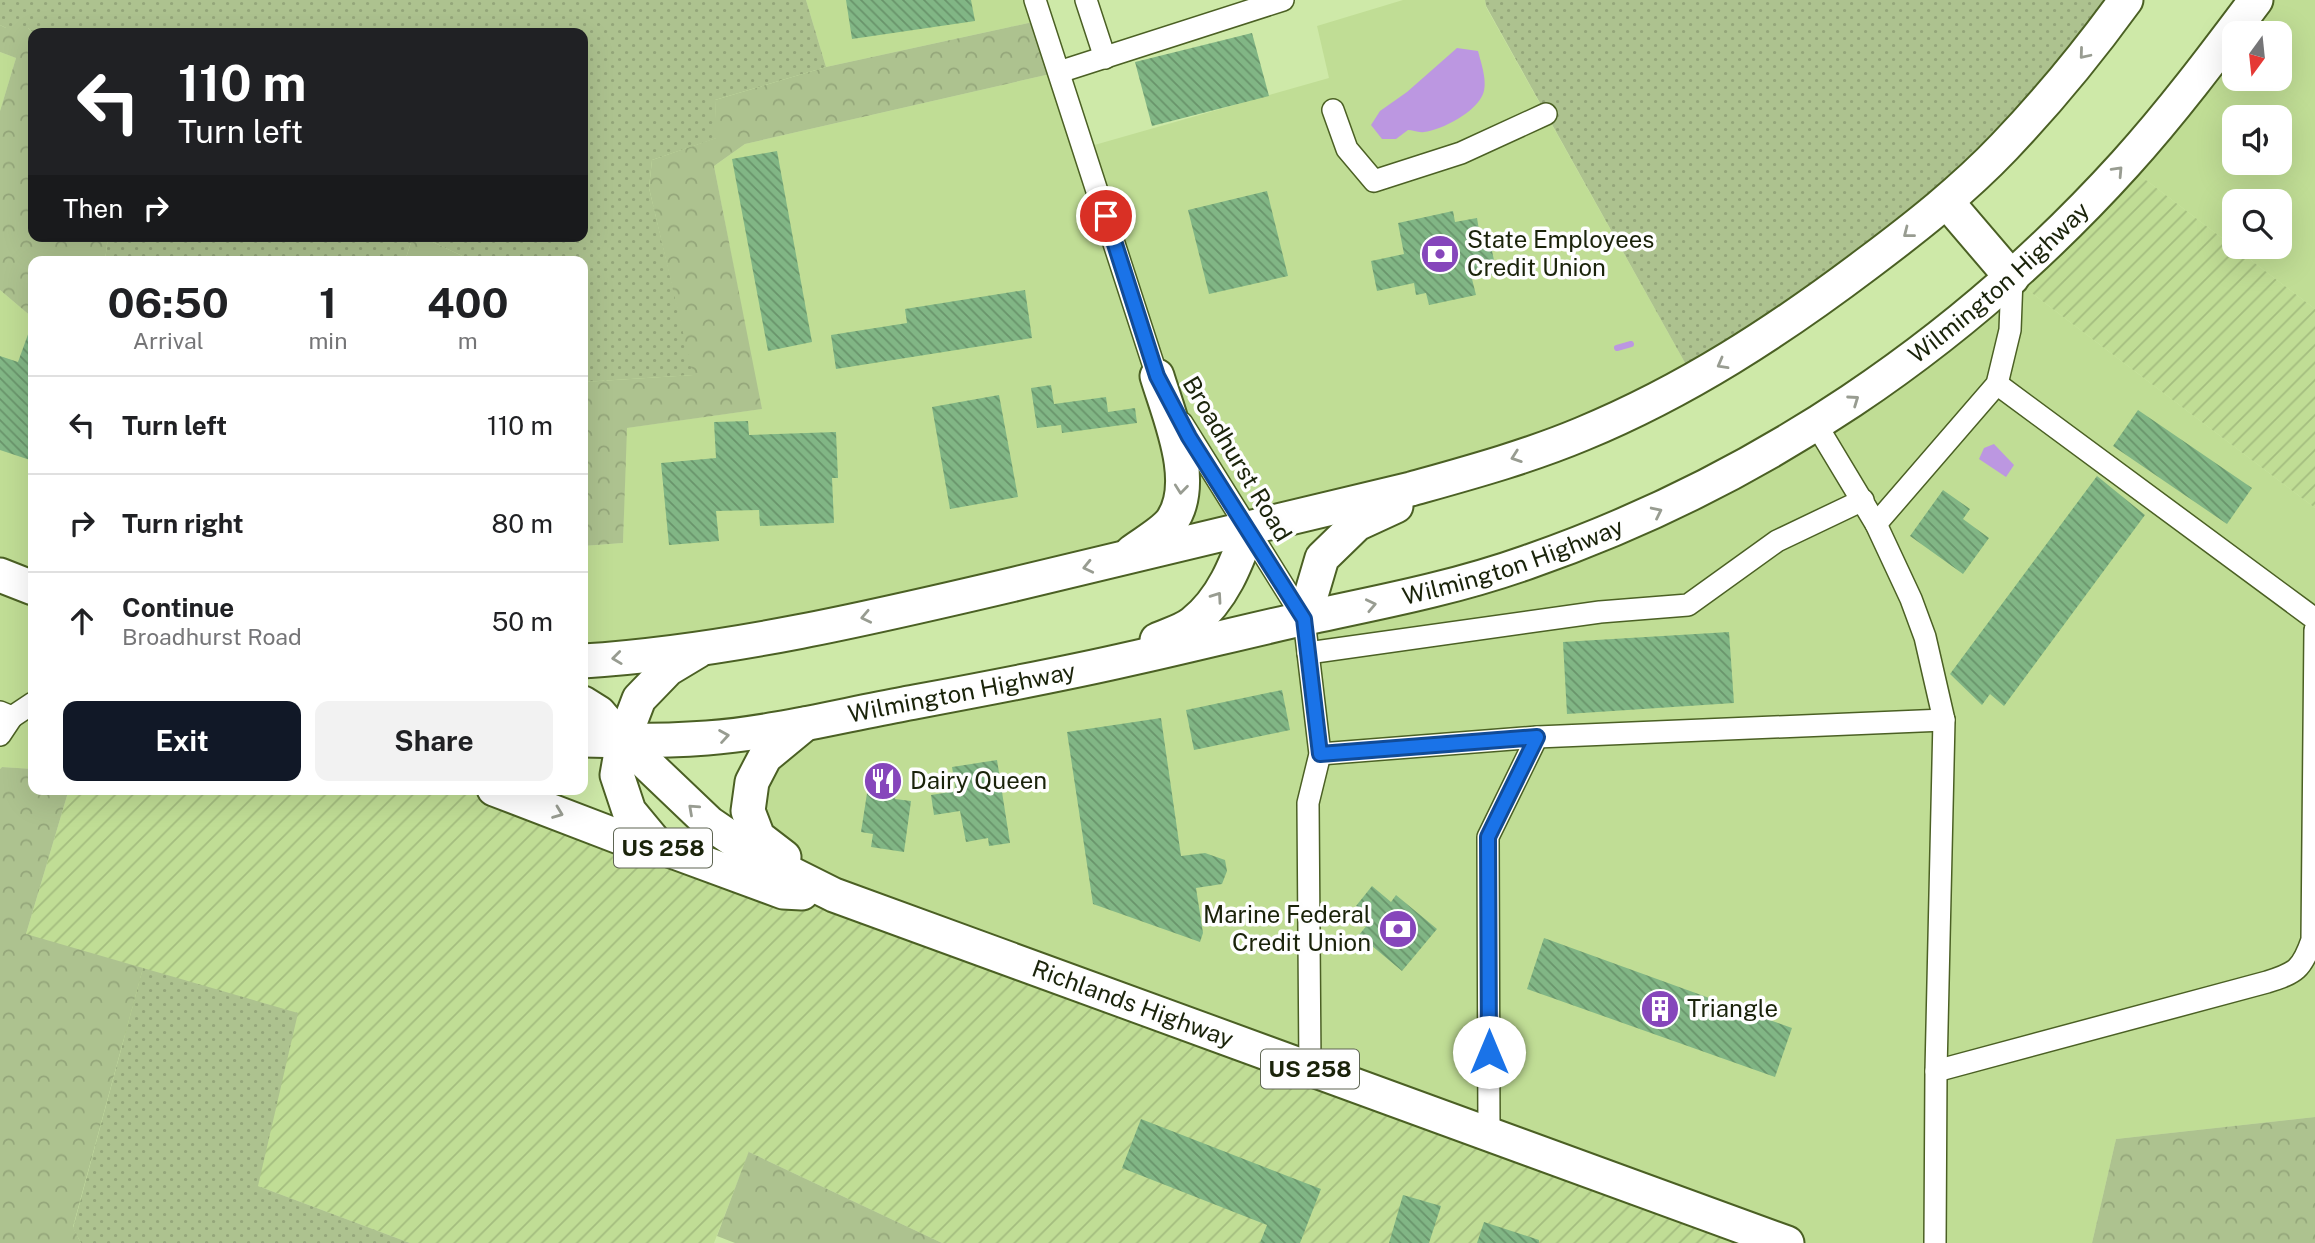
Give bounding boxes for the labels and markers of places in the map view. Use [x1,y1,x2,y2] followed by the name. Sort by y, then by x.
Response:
[1076,186,1136,246] pin
[1467,225,1654,281] place label: State Employees Credit Union
[1419,233,1461,275] bank icon: State Employees Credit Union
[862,760,904,802] restaurant icon: Dairy Queen
[910,766,1047,794] place label: Dairy Queen
[1203,900,1371,956] place label: Marine Federal Credit Union
[1377,908,1419,950] bank icon: Marine Federal Credit Union
[1639,988,1681,1030] building icon: Triangle
[1687,994,1778,1022] place label: Triangle

